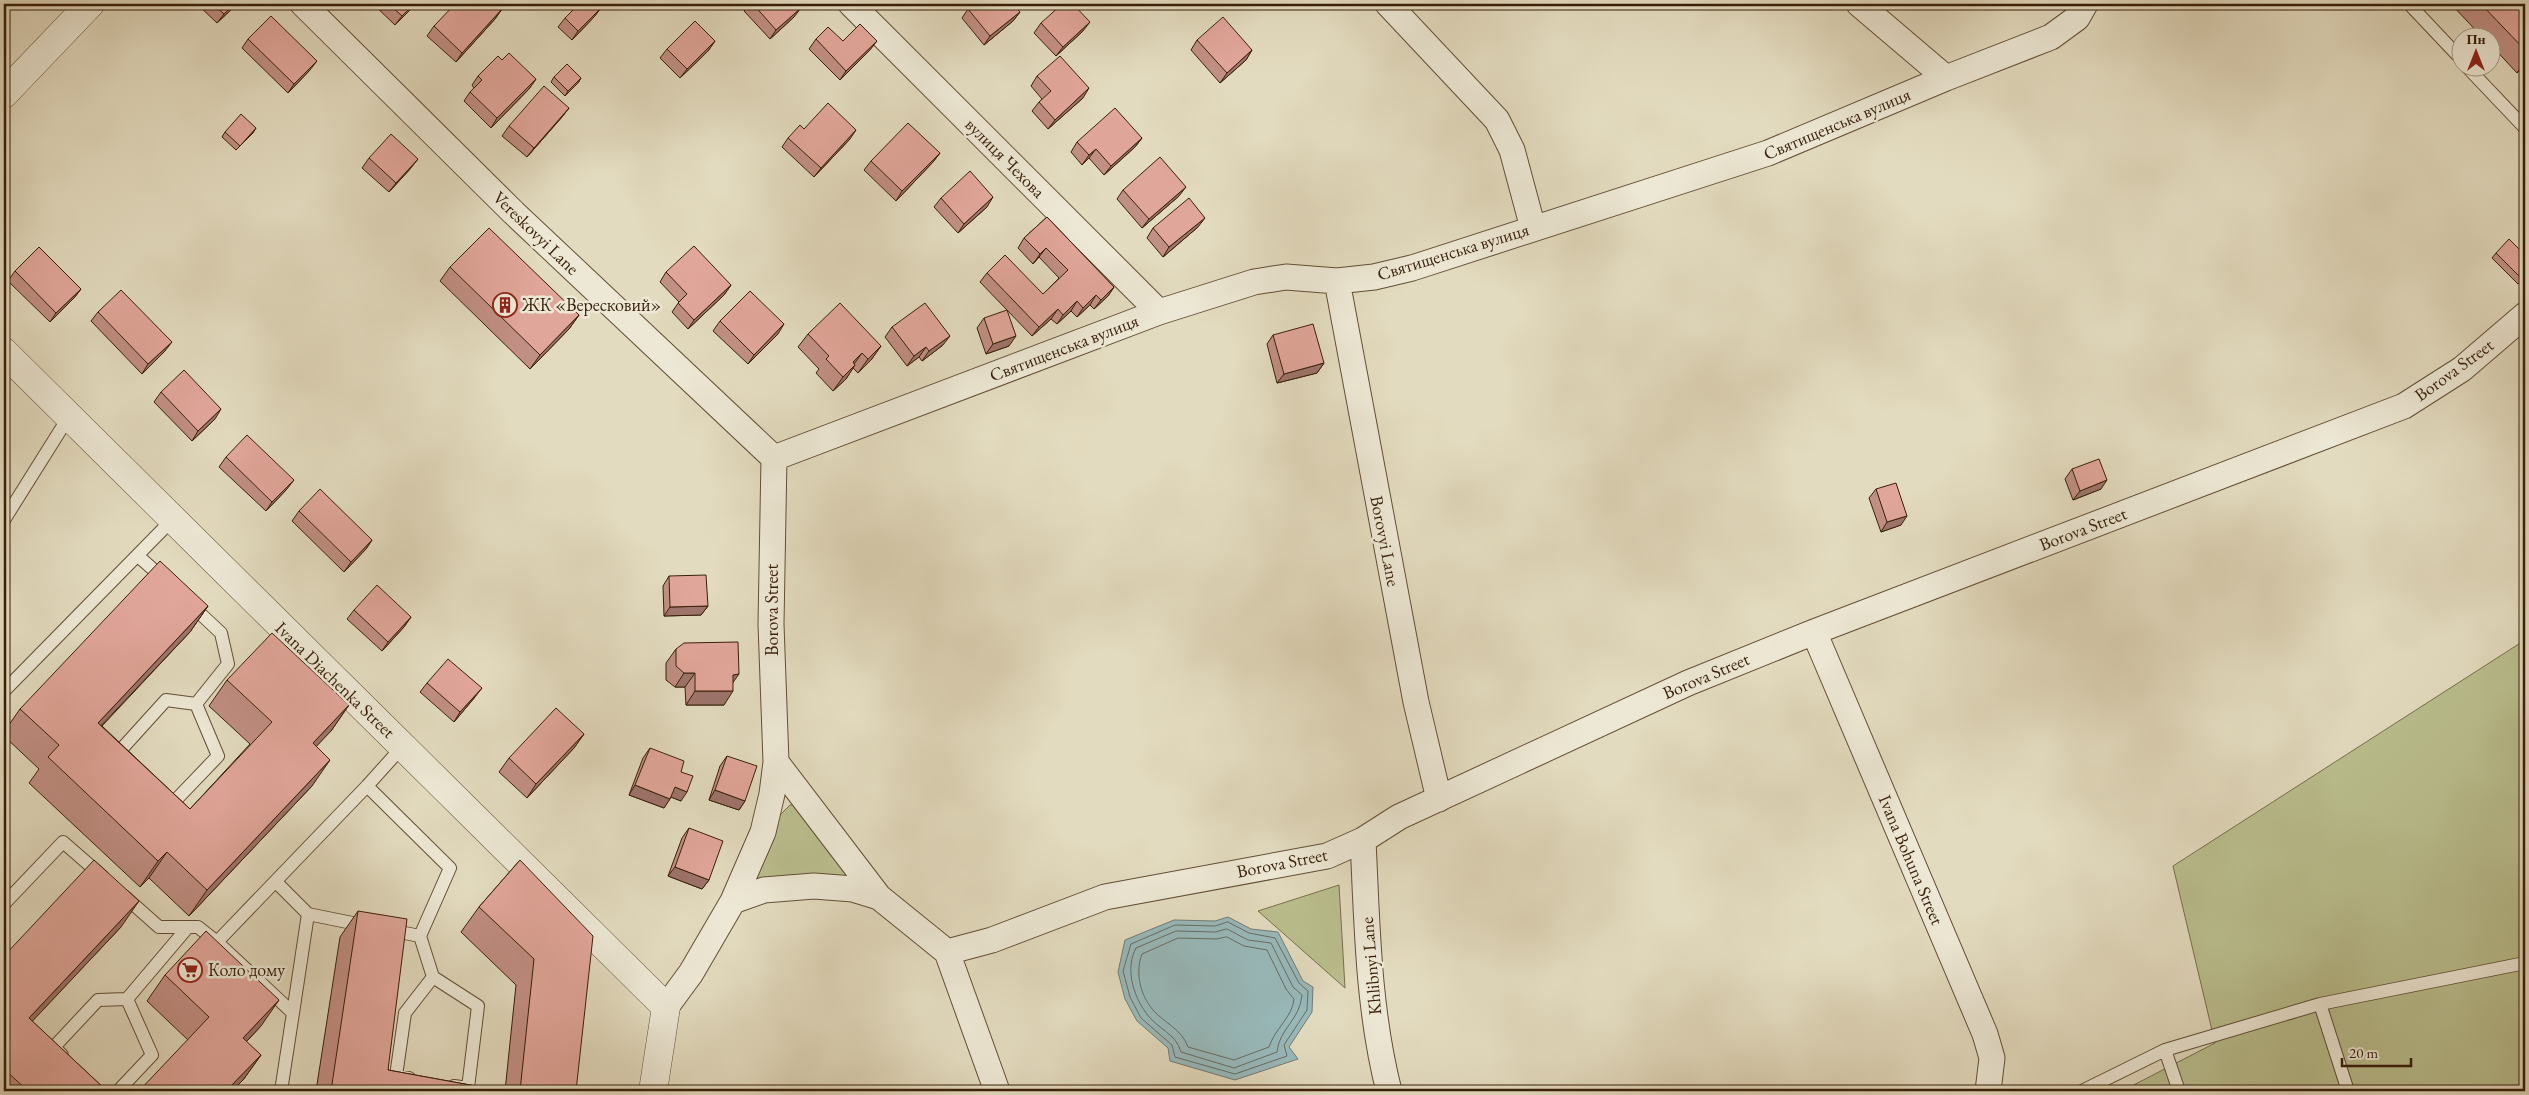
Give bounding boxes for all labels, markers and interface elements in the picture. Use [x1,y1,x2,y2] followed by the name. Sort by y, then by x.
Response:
[2452,28,2502,78] north arrow
[2466,30,2486,48] text: Пн
[1760,82,1914,165] street label: Святищенська вулиця
[961,113,1051,203] street label: вулиця Чехова
[488,186,584,280] street label: Vereskovyi Lane
[1374,217,1532,286] street label: Святищенська вулиця
[492,292,518,318] building icon: ЖК «Вересковий»
[521,293,661,316] place label: ЖК «Вересковий»
[986,309,1141,386] street label: Святищенська вулиця
[2410,333,2498,406] street label: Borova Street
[1365,493,1406,588] street label: Borovyi Lane
[2036,501,2130,556] street label: Borova Street
[760,564,783,656] street label: Borova Street
[270,616,401,743] street label: Ivana Diachenka Street
[1659,647,1753,704] street label: Borova Street
[1874,791,1949,929] street label: Ivana Bohuna Street
[1235,842,1330,883] street label: Borova Street
[1355,916,1386,1016] street label: Khlibnyi Lane
[177,957,203,983] supermarket icon: Коло дому
[208,958,285,981] place label: Коло дому
[2342,1035,2410,1067] scale bar
[2349,1043,2378,1062] text: 20 m

